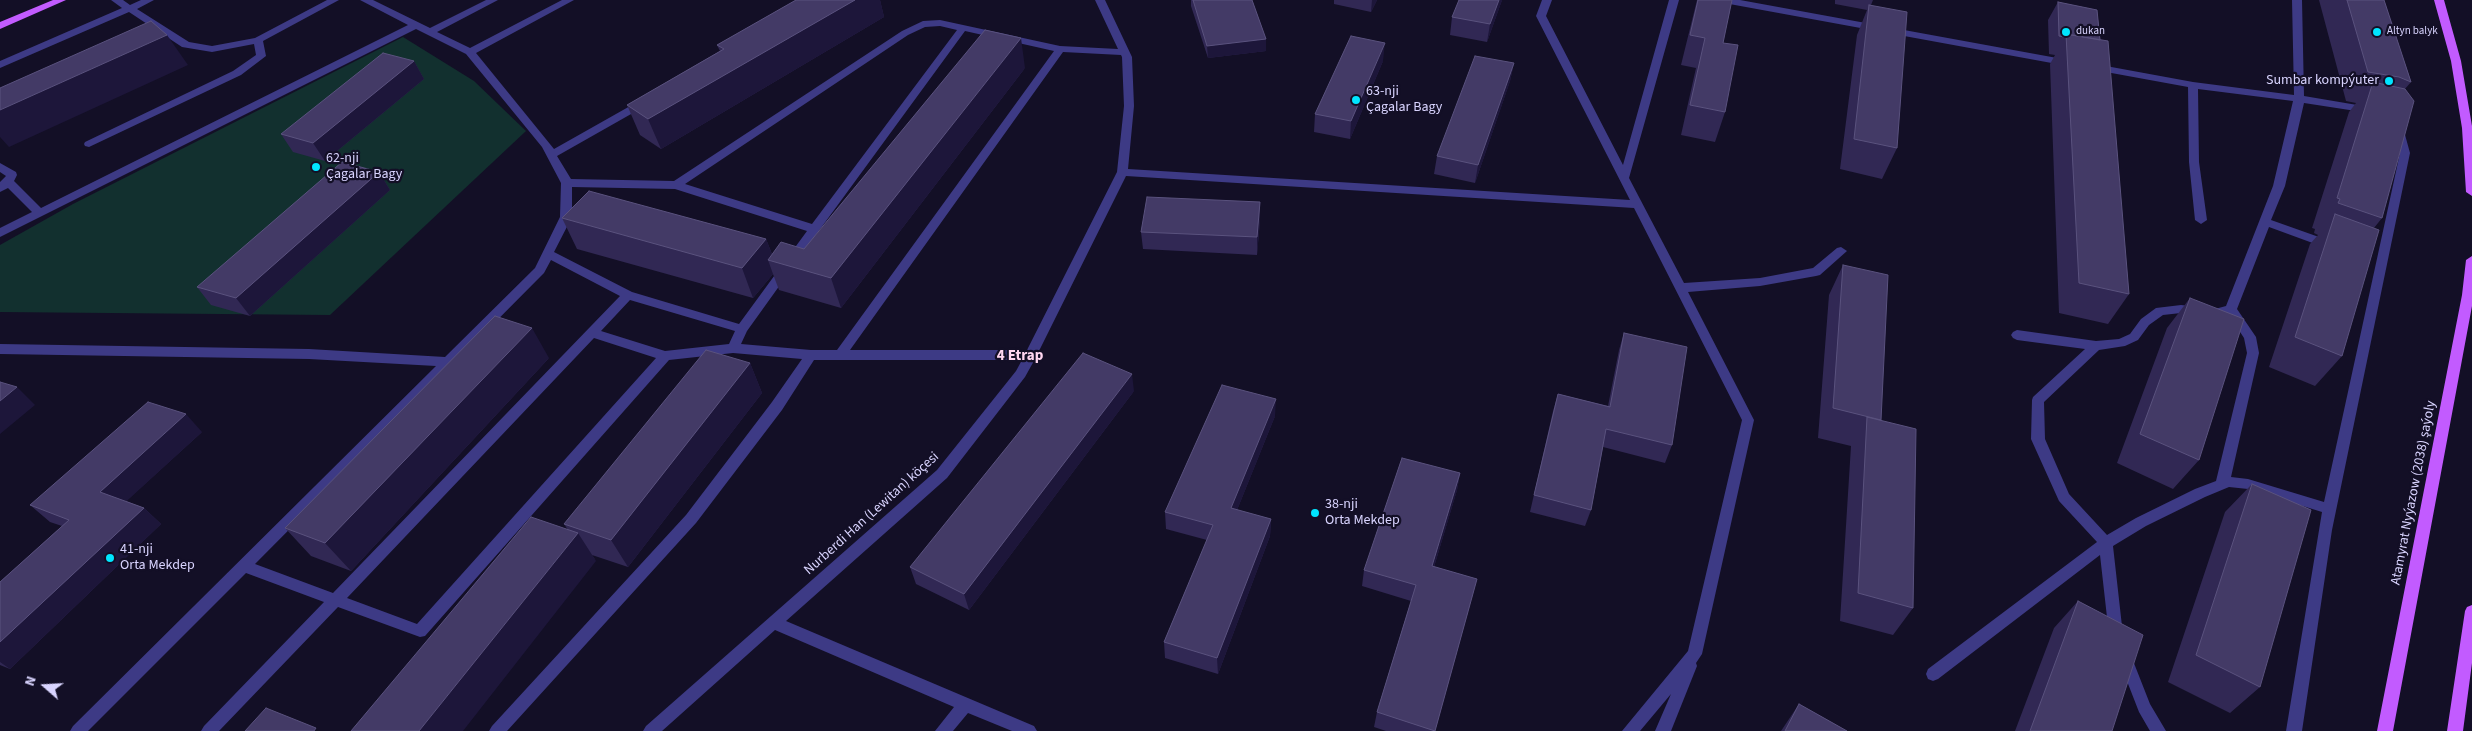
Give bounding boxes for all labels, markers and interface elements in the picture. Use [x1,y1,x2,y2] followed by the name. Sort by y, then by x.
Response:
[2076,25,2105,39] place label: dukan
[2387,25,2438,39] place label: Altyn balyk
[2060,26,2072,38] marker: dukan
[2371,26,2383,38] marker: Altyn balyk
[2266,73,2379,89] place label: Sumbar kompýuter
[2383,75,2395,87] marker: Sumbar kompýuter
[1366,84,1442,116] place label: 63-nji Çagalar Bagy
[1350,94,1362,106] marker: 63-nji Çagalar Bagy
[326,151,402,184] place label: 62-nji Çagalar Bagy
[310,161,322,173] marker: 62-nji Çagalar Bagy
[997,348,1043,366] district label: 4 Etrap
[2388,399,2440,587] street label: Atamyrat Nyýazow (2038) şaýoly
[801,449,943,579] street label: Nurberdi Han (Lewitan) köçesi
[1325,497,1400,530] place label: 38-nji Orta Mekdep
[1309,507,1321,519] marker: 38-nji Orta Mekdep
[120,542,195,574] place label: 41-nji Orta Mekdep
[104,552,116,564] marker: 41-nji Orta Mekdep
[20,661,70,711] north arrow
[20,673,42,689] text: N

